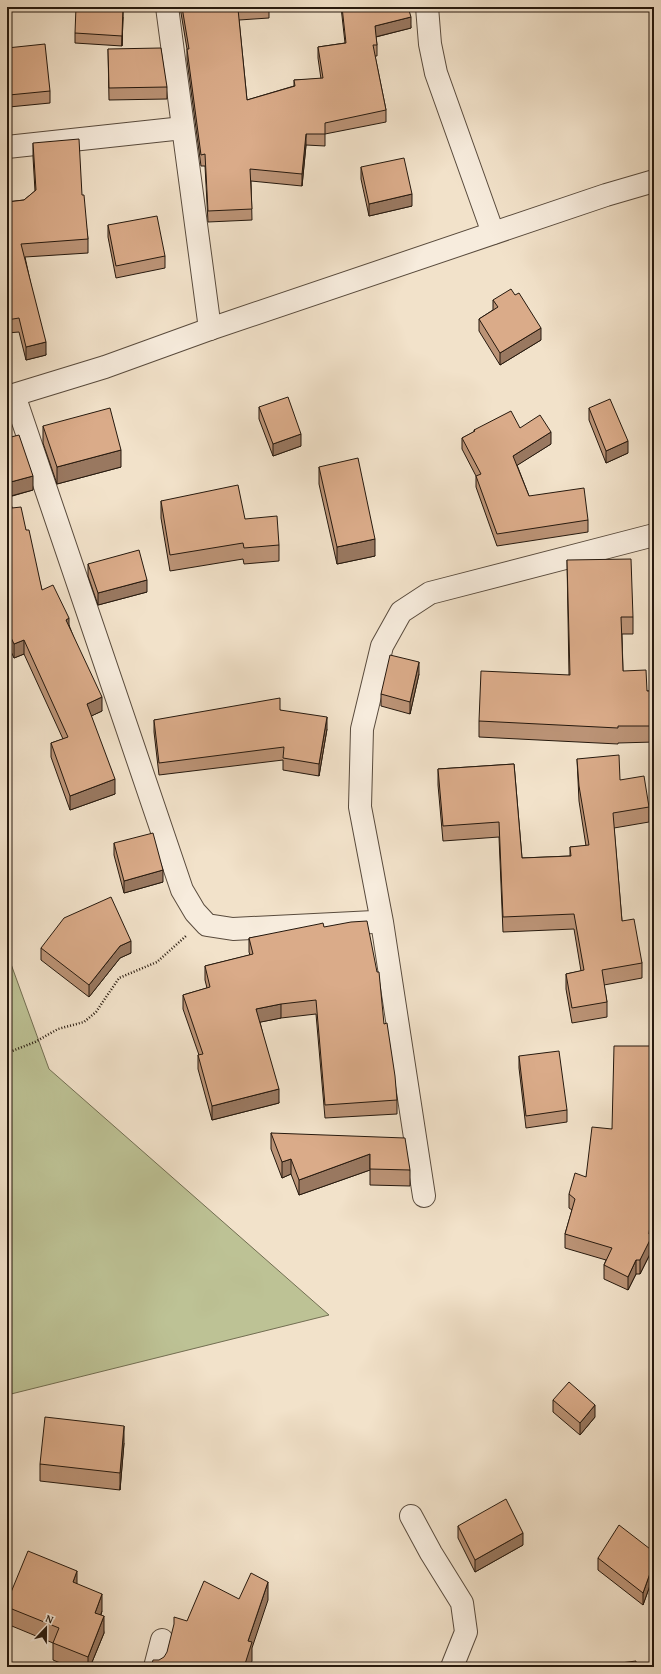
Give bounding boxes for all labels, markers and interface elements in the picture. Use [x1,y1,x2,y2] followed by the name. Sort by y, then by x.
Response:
[26,1608,66,1648] north arrow
[43,1610,57,1628] text: N

